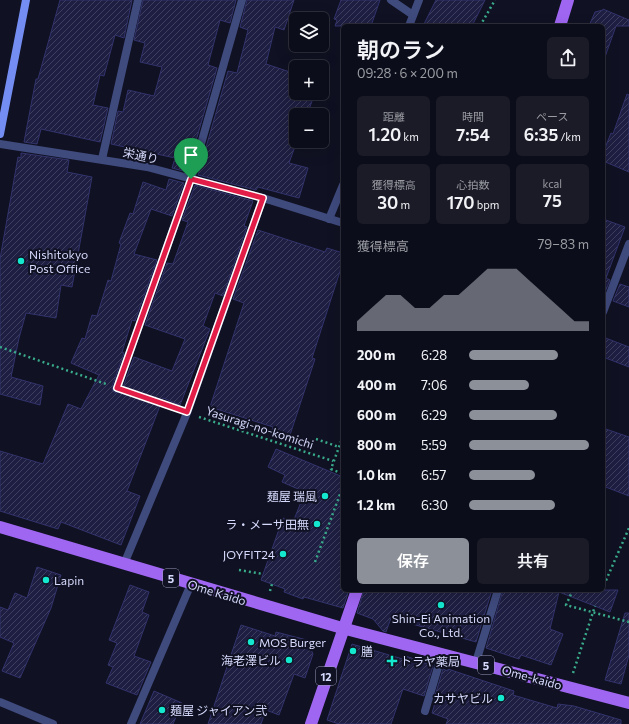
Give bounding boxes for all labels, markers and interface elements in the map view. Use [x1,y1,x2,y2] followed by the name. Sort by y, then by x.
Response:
[289,12,329,148] map controls
[289,12,329,52] button: layers
[357,36,445,63] text: 朝のラン
[547,37,589,79] button: share
[289,60,329,100] button: +
[357,65,458,81] text: 09:28 · 6 × 200 m
[289,108,329,148] button: −
[383,110,405,123] text: 距離
[462,110,484,123] text: 時間
[536,110,569,123] text: ペース
[369,124,401,145] text: 1.20
[456,124,490,145] text: 7:54
[524,124,558,145] text: 6:35
[401,130,419,143] text: km
[558,130,581,143] text: /km
[174,138,208,179] pin
[122,144,160,166] street label: 栄通り
[180,144,202,166] icon: arrive
[542,177,562,190] text: kcal
[372,178,416,191] text: 獲得標高
[456,178,489,191] text: 心拍数
[543,190,562,211] text: 75
[377,192,398,213] text: 30
[447,192,475,213] text: 170
[398,198,410,211] text: m
[475,198,499,211] text: bpm
[538,236,589,252] text: 79–83 m
[357,238,409,254] text: 獲得標高
[29,247,90,275] place label: Nishitokyo Post Office
[16,256,26,266] marker: Nishitokyo Post Office
[357,347,395,363] text: 200 m
[421,347,447,363] text: 6:28
[357,377,396,393] text: 400 m
[421,377,447,393] text: 7:06
[204,403,316,451] street label: Yasuragi-no-komichi
[357,407,396,423] text: 600 m
[421,407,447,423] text: 6:29
[357,437,396,453] text: 800 m
[421,437,447,453] text: 5:59
[357,467,396,483] text: 1.0 km
[421,467,446,483] text: 6:57
[267,489,317,503] place label: 麺屋 瑞風
[320,491,330,501] marker: 麺屋 瑞風
[357,497,395,513] text: 1.2 km
[421,497,448,513] text: 6:30
[225,517,309,531] place label: ラ・メーサ田無
[312,519,322,529] marker: ラ・メーサ田無
[357,538,469,584] button: 保存
[477,538,589,584] button: 共有
[223,547,275,562] place label: JOYFIT24
[278,549,288,559] marker: JOYFIT24
[163,569,179,587] road number: 5
[54,573,84,587] place label: Lapin
[41,575,51,585] marker: Lapin
[186,576,248,608] street label: Ome Kaido
[436,600,446,610] marker: Shin-Ei Animation Co., Ltd.
[392,611,490,639] place label: Shin-Ei Animation Co., Ltd.
[259,635,326,649] place label: MOS Burger
[246,637,256,647] marker: MOS Burger
[361,644,373,658] place label: 膳
[348,646,358,656] marker: 膳
[221,653,281,667] place label: 海老澤ビル
[400,654,460,668] place label: トラヤ薬局
[284,655,294,665] marker: 海老澤ビル
[387,656,397,666] marker: トラヤ薬局
[478,656,494,674] road number: 5
[500,662,564,692] street label: Ome-kaido
[316,667,336,685] road number: 12
[433,691,493,705] place label: カサヤビル
[496,693,506,703] marker: カサヤビル
[170,703,267,717] place label: 麺屋 ジャイアン弐
[157,705,167,715] marker: 麺屋 ジャイアン弐

